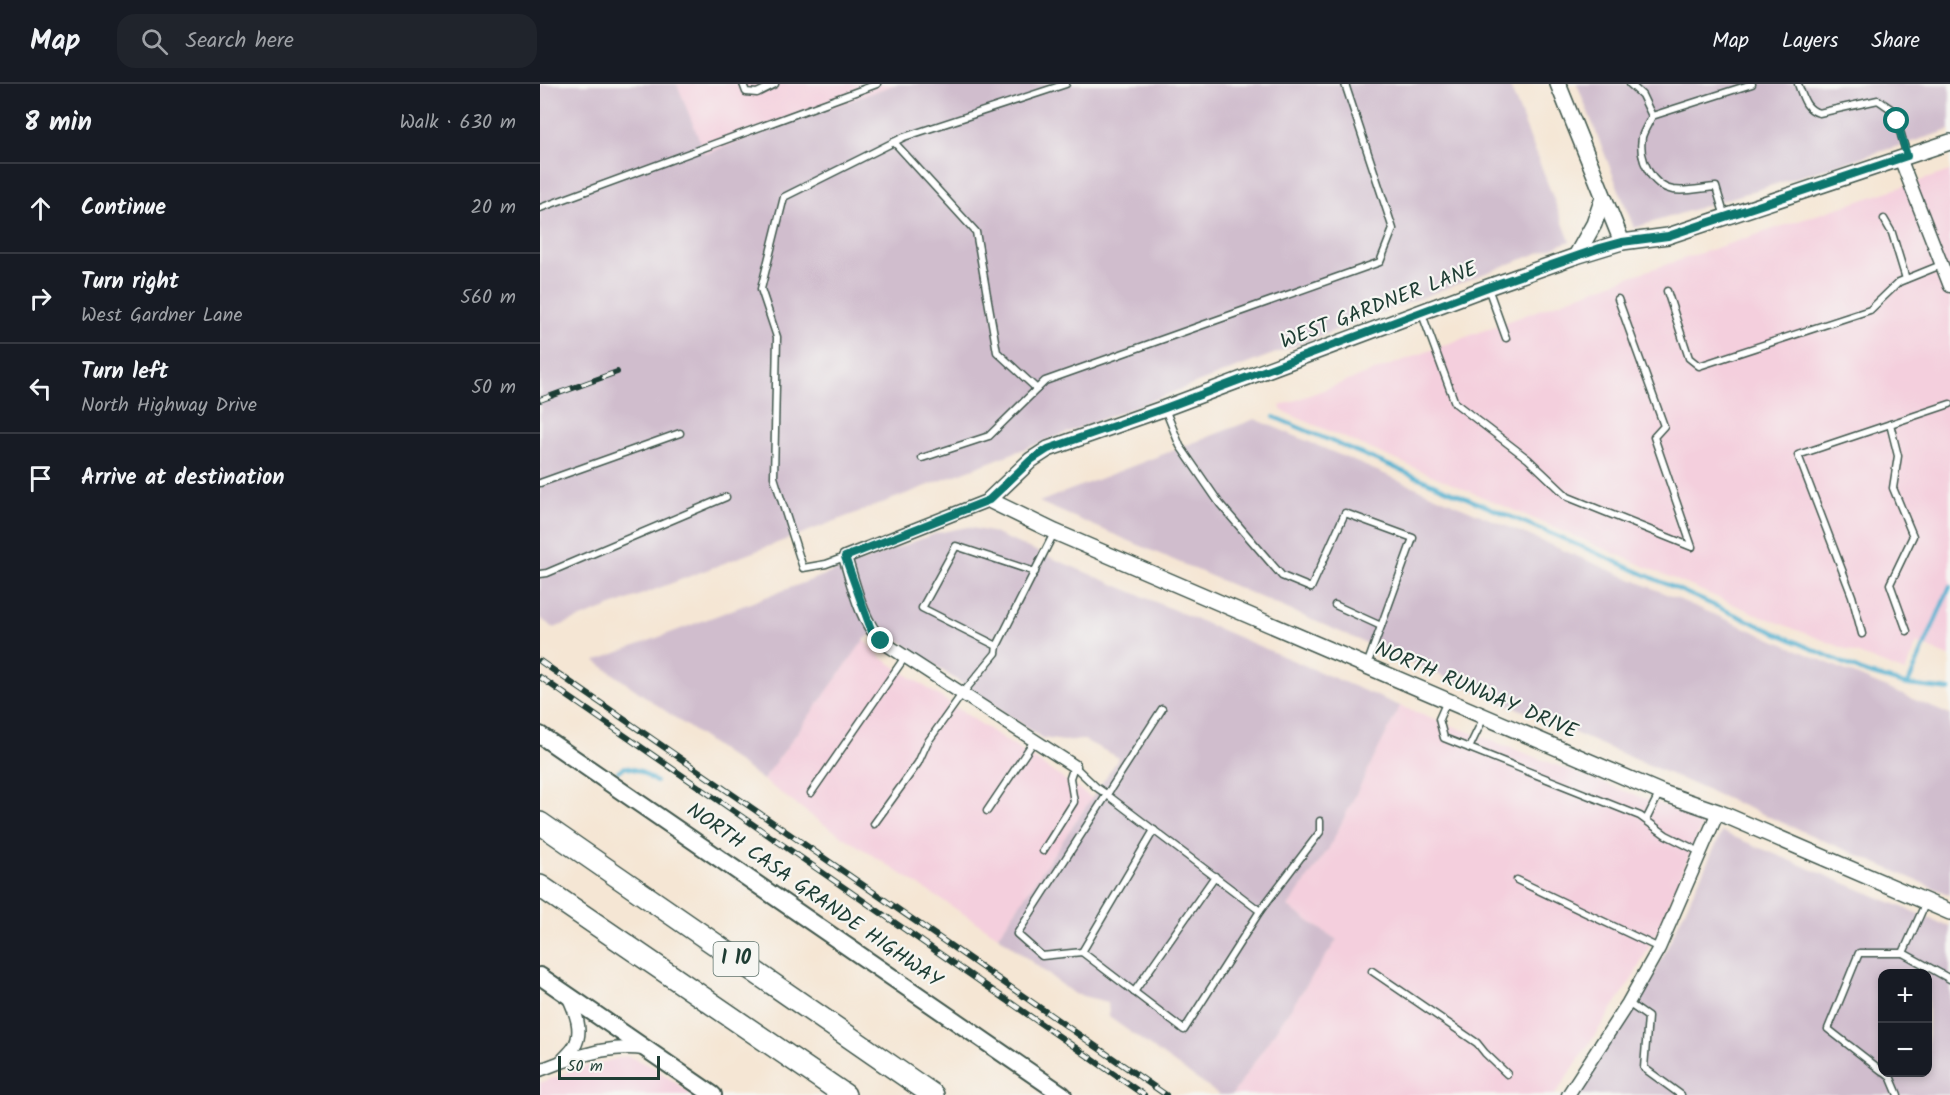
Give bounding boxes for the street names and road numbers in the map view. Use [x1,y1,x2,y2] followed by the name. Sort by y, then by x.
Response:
[1276,253,1483,359] street label: WEST GARDNER LANE
[1369,633,1583,749] street label: NORTH RUNWAY DRIVE
[679,795,949,998] street label: NORTH CASA GRANDE HIGHWAY
[714,942,758,976] road number: I 10

